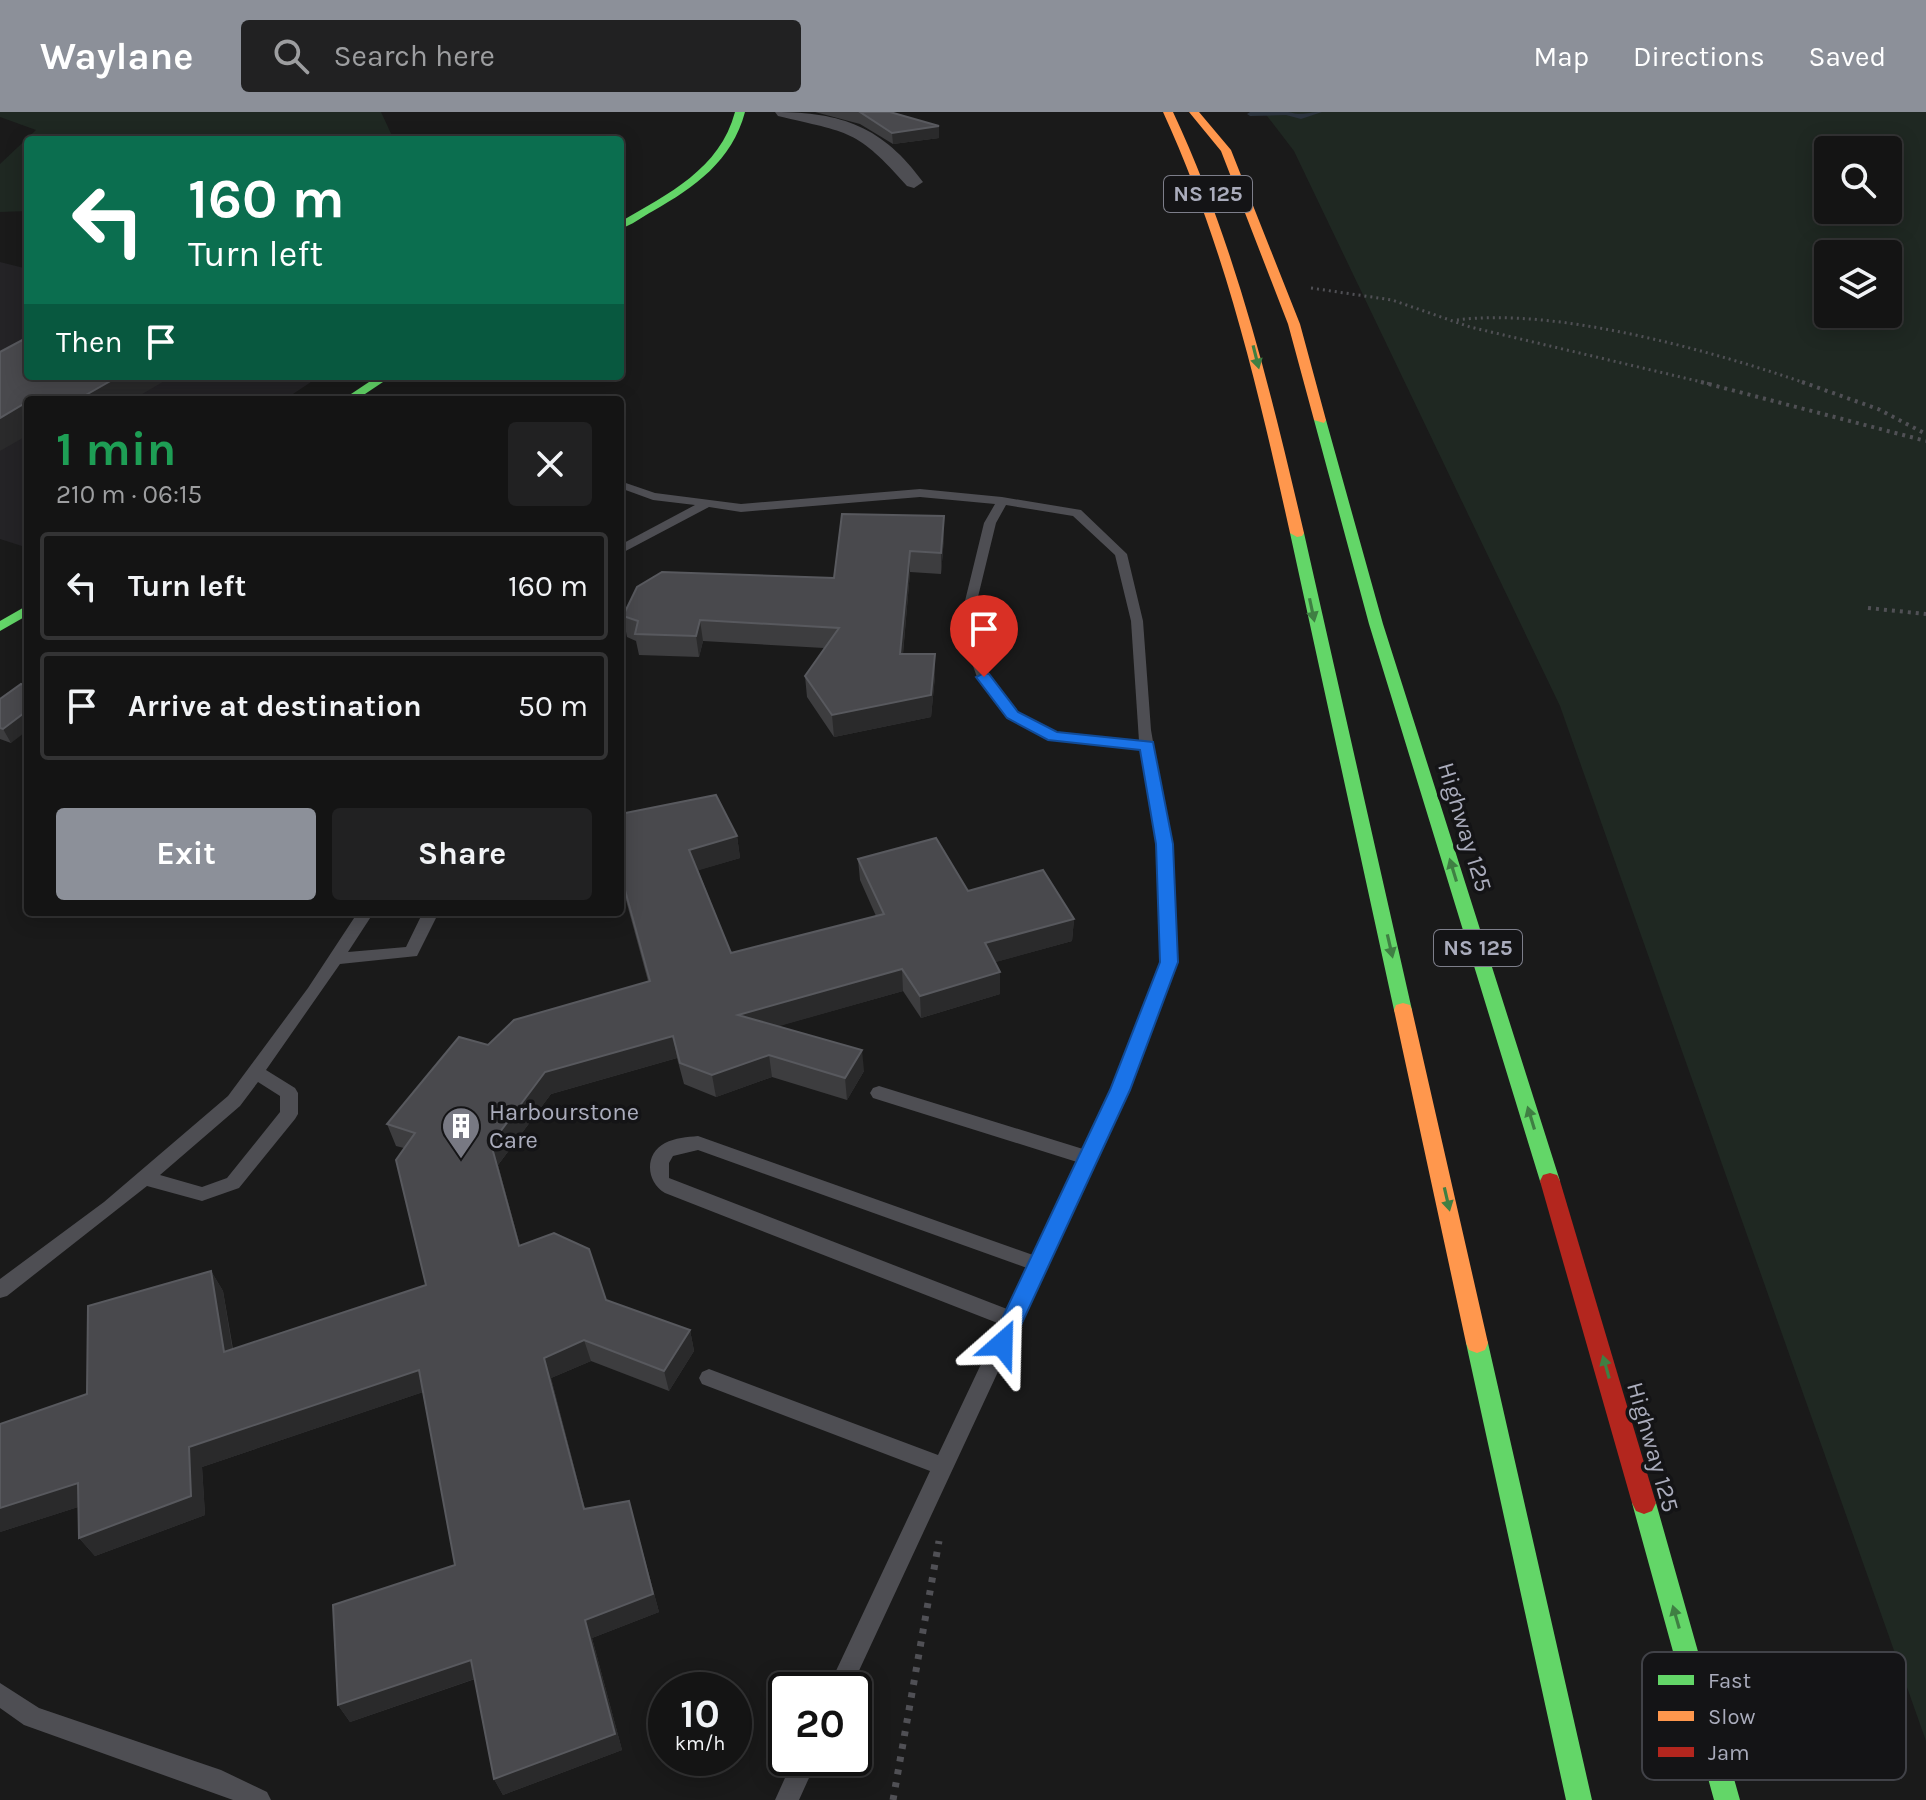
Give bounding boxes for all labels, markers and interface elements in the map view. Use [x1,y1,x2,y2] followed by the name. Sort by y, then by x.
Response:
[241,20,801,92] search box
[40,34,193,79] text: Waylane
[269,34,313,78] icon: search
[333,38,495,74] text: Search here
[1534,40,1589,73] text: Map
[1633,40,1765,73] text: Directions
[1809,40,1886,73] text: Saved
[1814,136,1902,328] map controls
[1814,136,1902,224] button: search
[188,166,345,231] text: 160 m
[56,168,160,272] icon: left
[1164,176,1252,212] road number: NS 125
[188,233,323,275] text: Turn left
[1814,240,1902,328] button: layers
[139,320,183,364] icon: arrive
[56,324,123,360] text: Then
[1251,344,1263,369] one-way arrow
[56,421,176,477] text: 1 min
[508,422,592,506] button: close
[56,479,202,510] text: 210 m · 06:15
[60,564,104,608] icon: left
[128,568,246,604] text: Turn left
[508,568,588,604] text: 160 m
[950,595,1018,677] pin
[1306,598,1319,623] one-way arrow
[962,607,1006,651] icon: arrive
[60,684,104,728] icon: arrive
[128,688,422,724] text: Arrive at destination
[518,688,588,724] text: 50 m
[1432,759,1498,895] street label: Highway 125
[56,808,316,900] button: Exit
[332,808,592,900] button: Share
[1446,857,1459,881] one-way arrow
[1434,930,1522,966] road number: NS 125
[1384,933,1397,958] one-way arrow
[489,1098,639,1154] place label: Harbourstone Care
[440,1105,482,1160] building icon: Harbourstone Care
[1524,1105,1537,1129] one-way arrow
[1441,1187,1454,1212] one-way arrow
[960,1302,1044,1386] position arrow
[1599,1354,1612,1378] one-way arrow
[1621,1379,1685,1515] street label: Highway 125
[1669,1605,1682,1629] one-way arrow
[1642,1652,1906,1780] legend
[1708,1668,1751,1694] text: Fast
[768,1672,872,1776] speed limit sign: 20
[680,1690,720,1737] text: 10
[1708,1704,1755,1730] text: Slow
[675,1732,725,1755] text: km/h
[1708,1740,1750,1766] text: Jam

